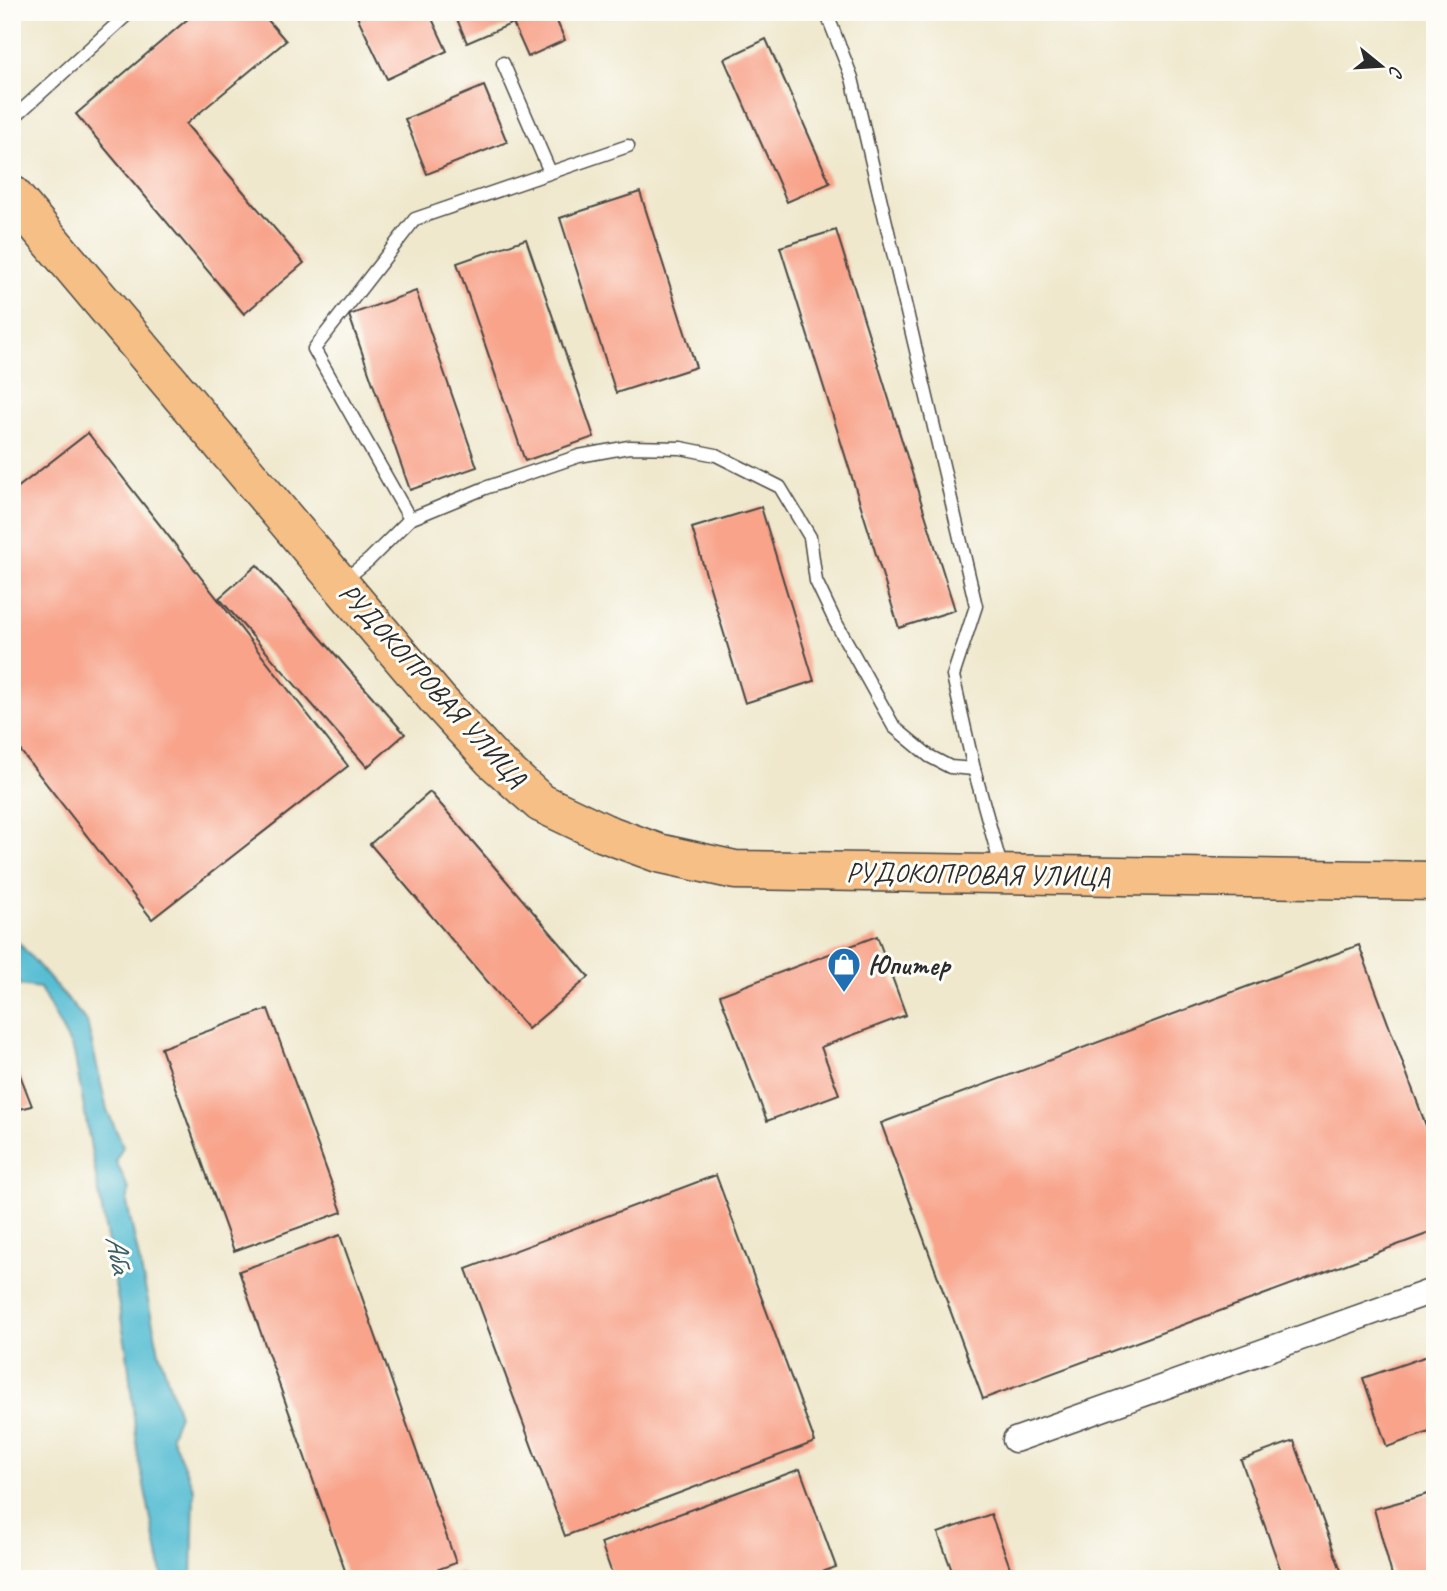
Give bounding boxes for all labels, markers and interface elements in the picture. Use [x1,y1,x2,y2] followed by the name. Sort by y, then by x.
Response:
[1346,32,1416,102] north arrow
[1383,63,1409,82] text: С
[332,575,535,795] street label: РУДОКОПРОВАЯ УЛИЦА
[846,854,1111,894] street label: РУДОКОПРОВАЯ УЛИЦА
[825,945,863,994] shop icon: Юпитер
[868,947,952,982] place label: Юпитер
[97,1232,141,1279] water label: Аба

